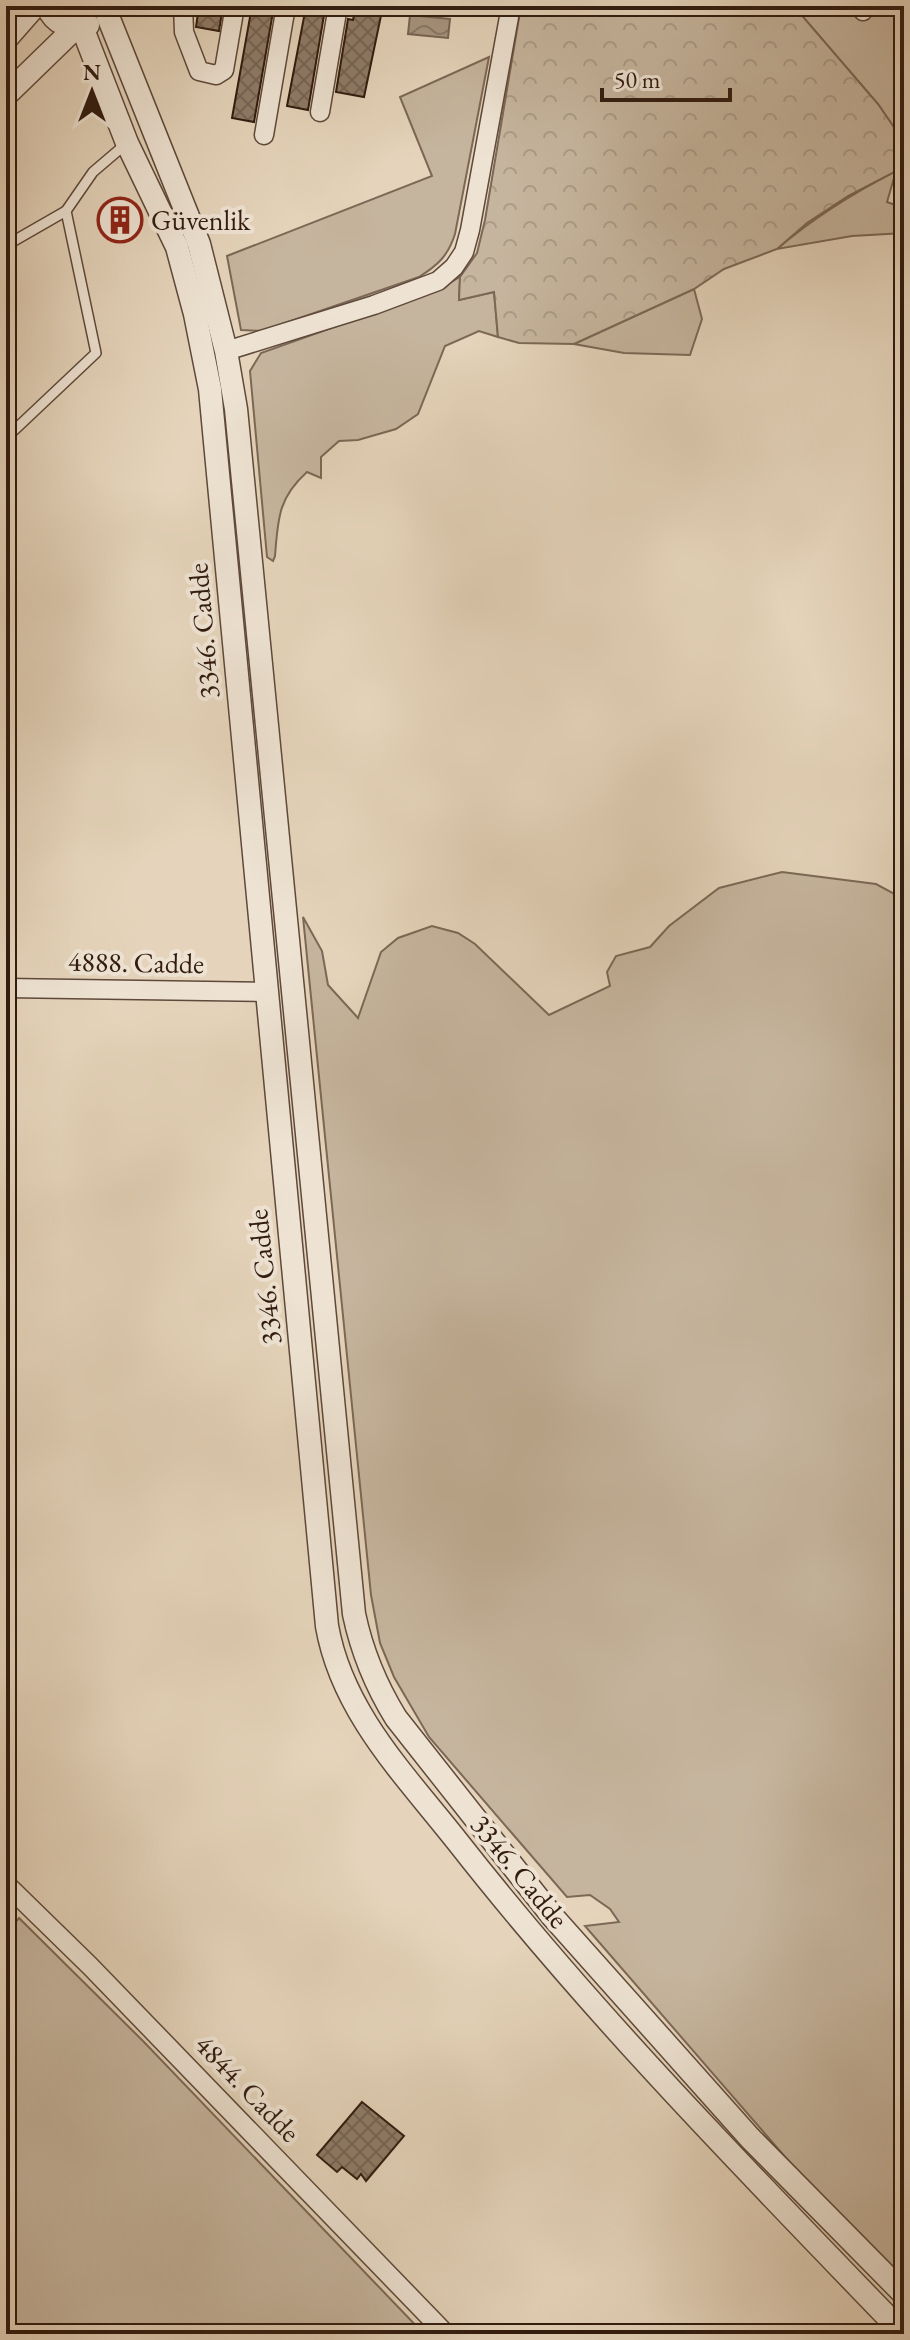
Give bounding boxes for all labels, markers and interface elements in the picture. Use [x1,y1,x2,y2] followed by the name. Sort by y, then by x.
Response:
[52,52,132,132] north arrow
[602,52,730,102] scale bar
[83,58,101,87] text: N
[614,64,661,95] text: 50 m
[96,196,144,244] building icon: Güvenlik
[151,202,251,238] place label: Güvenlik
[179,562,227,700] street label: 3346. Cadde
[68,943,204,981] street label: 4888. Cadde
[239,1207,289,1347] street label: 3346. Cadde
[463,1807,577,1935] street label: 3346. Cadde
[188,2027,308,2150] street label: 4844. Cadde

